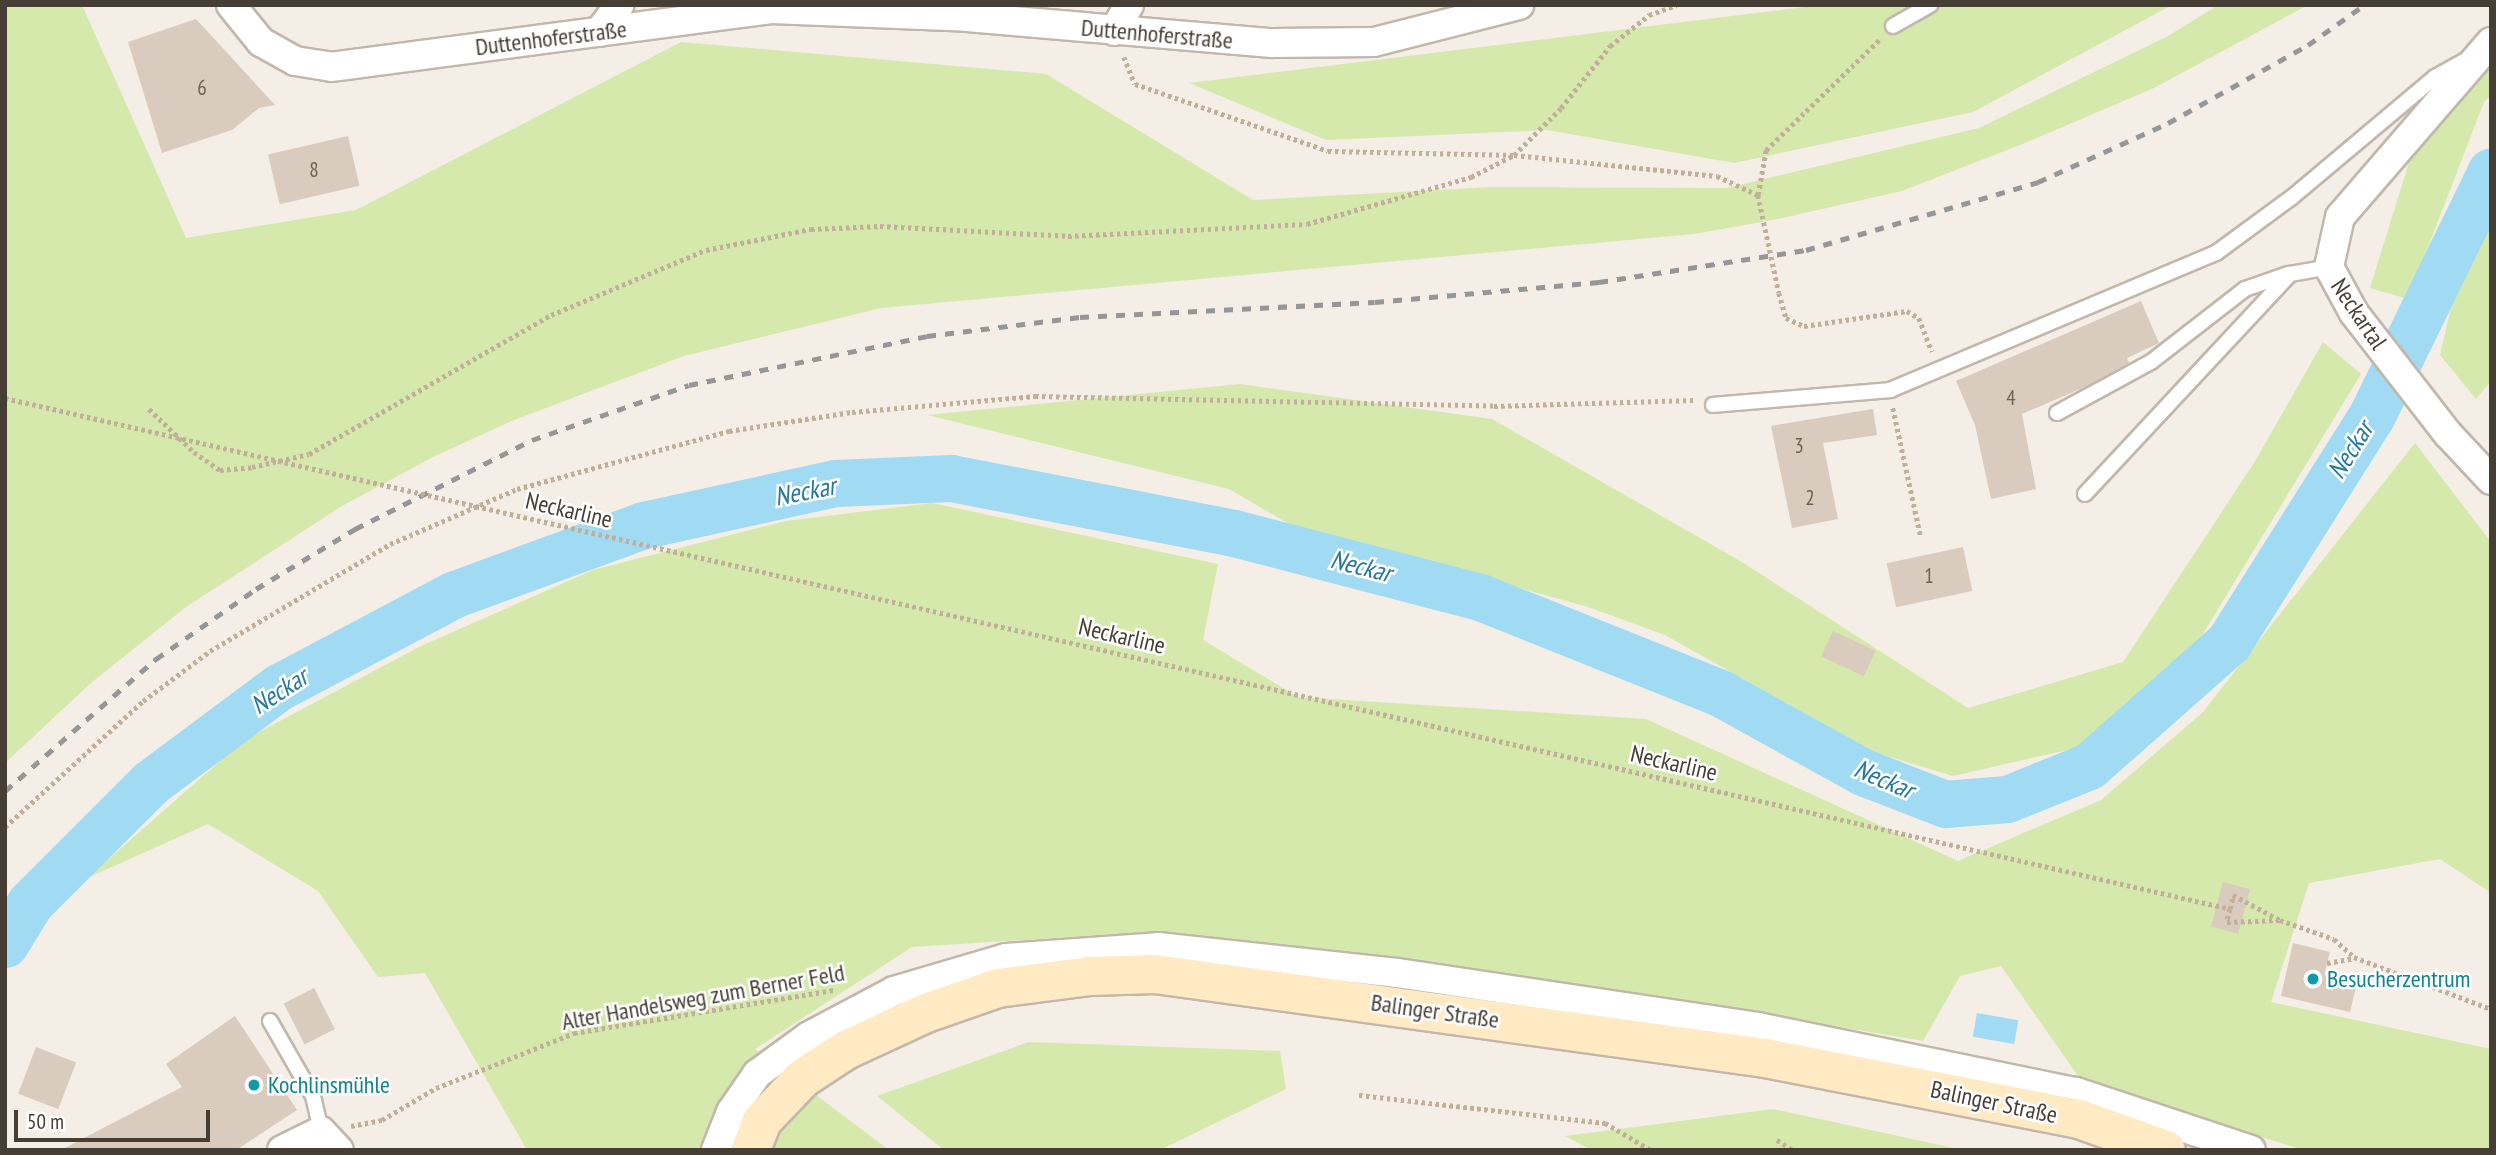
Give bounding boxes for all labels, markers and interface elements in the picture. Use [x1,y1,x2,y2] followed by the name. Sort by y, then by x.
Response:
[1080,13,1234,55] street label: Duttenhoferstraße
[474,14,628,62] street label: Duttenhoferstraße
[197,75,207,101] house number: 6
[309,157,319,183] house number: 8
[2325,273,2393,355] street label: Neckartal
[2006,385,2016,411] house number: 4
[2321,416,2379,484] water label: Neckar
[1794,433,1804,459] house number: 3
[772,470,838,512] water label: Neckar
[1805,485,1815,511] house number: 2
[523,486,615,534] street label: Neckarline
[1327,543,1395,589] water label: Neckar
[1924,563,1934,589] house number: 1
[1076,612,1168,660] street label: Neckarline
[245,661,313,721] water label: Neckar
[1628,739,1720,787] street label: Neckarline
[1850,753,1918,805] water label: Neckar
[559,958,847,1036] street label: Alter Handelsweg zum Berner Feld
[2327,965,2470,993] place label: Besucherzentrum
[2305,971,2321,987] marker: Besucherzentrum
[1369,988,1501,1034] street label: Balinger Straße
[268,1071,390,1099] place label: Kochlinsmühle
[1928,1075,2060,1129] street label: Balinger Straße
[246,1077,262,1093] marker: Kochlinsmühle
[18,1096,214,1140] scale bar
[27,1108,64,1135] text: 50 m

